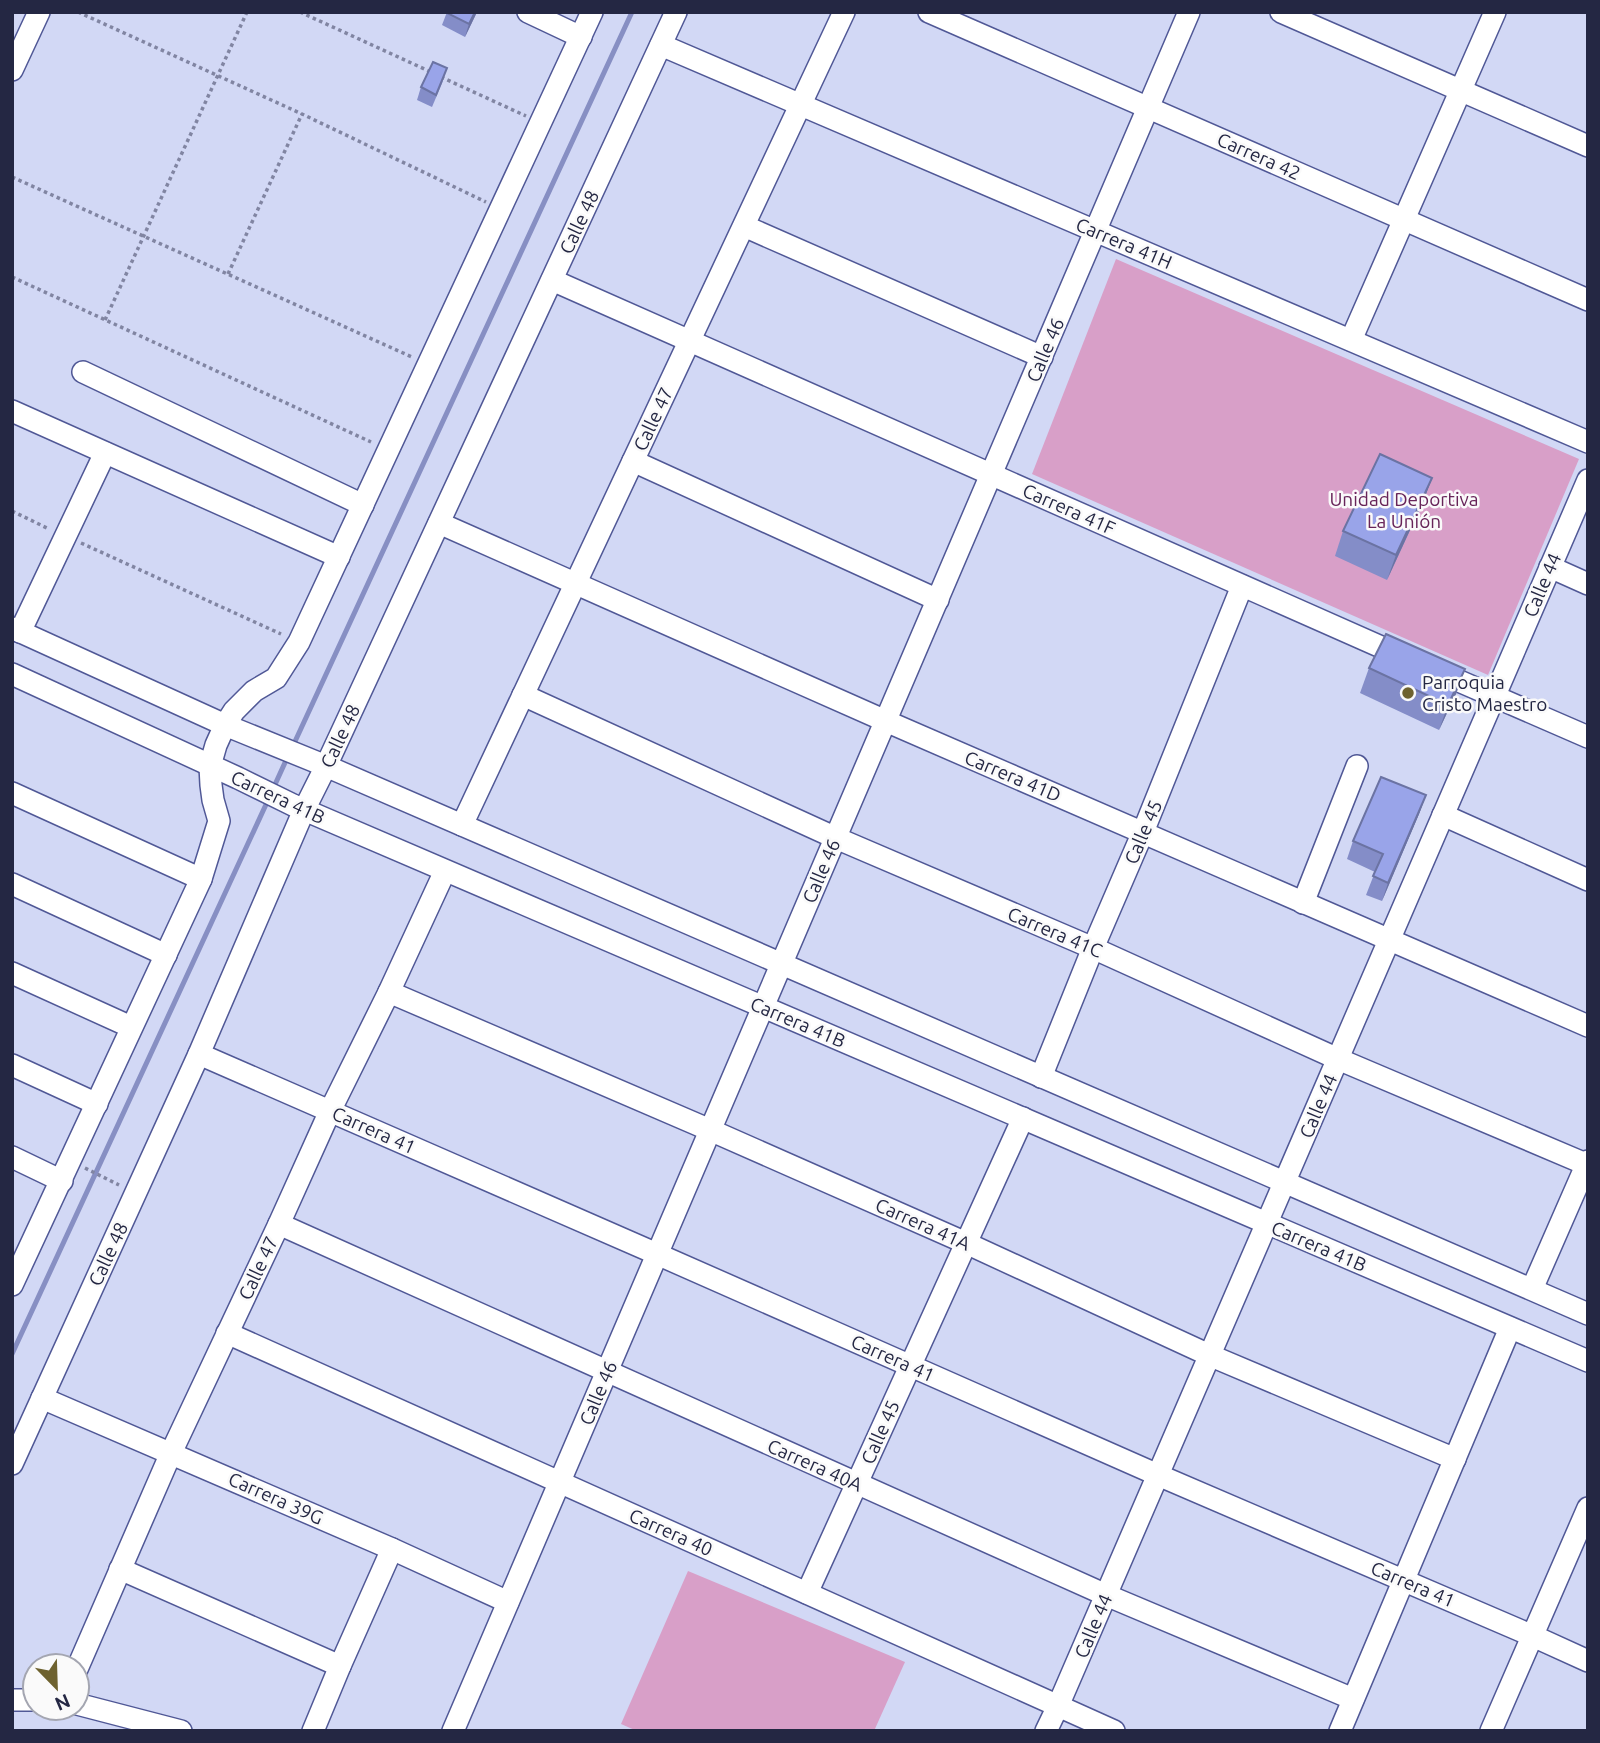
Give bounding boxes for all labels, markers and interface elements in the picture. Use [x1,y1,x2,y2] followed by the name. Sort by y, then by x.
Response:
[1214,128,1304,184] street label: Carrera 42
[555,187,603,257] street label: Calle 48
[1073,213,1175,273] street label: Carrera 41H
[1022,315,1068,385] street label: Calle 46
[629,384,677,454] street label: Calle 47
[1019,479,1119,539] street label: Carrera 41F
[1329,488,1479,532] park label: Unidad Deportiva La Unión
[1519,550,1565,620] street label: Calle 44
[1422,671,1547,715] place label: Parroquia Cristo Maestro
[1400,685,1416,701] marker: Parroquia Cristo Maestro
[316,701,364,771] street label: Calle 48
[962,746,1064,806] street label: Carrera 41D
[228,766,328,828] street label: Carrera 41B
[1120,797,1166,867] street label: Calle 45
[798,836,844,906] street label: Calle 46
[1004,902,1106,962] street label: Carrera 41C
[747,992,849,1052] street label: Carrera 41B
[1295,1071,1341,1141] street label: Calle 44
[329,1102,419,1158] street label: Carrera 41
[872,1193,974,1255] street label: Carrera 41A
[1268,1216,1370,1276] street label: Carrera 41B
[84,1219,132,1289] street label: Calle 48
[234,1233,282,1303] street label: Calle 47
[848,1330,938,1386] street label: Carrera 41
[575,1358,621,1428] street label: Calle 46
[856,1397,904,1467] street label: Calle 45
[764,1434,866,1496] street label: Carrera 40A
[225,1467,327,1529] street label: Carrera 39G
[626,1504,716,1560] street label: Carrera 40
[1368,1556,1458,1612] street label: Carrera 41
[1070,1591,1116,1661] street label: Calle 44
[21,1652,91,1722] north arrow
[52,1690,73,1716] text: N

